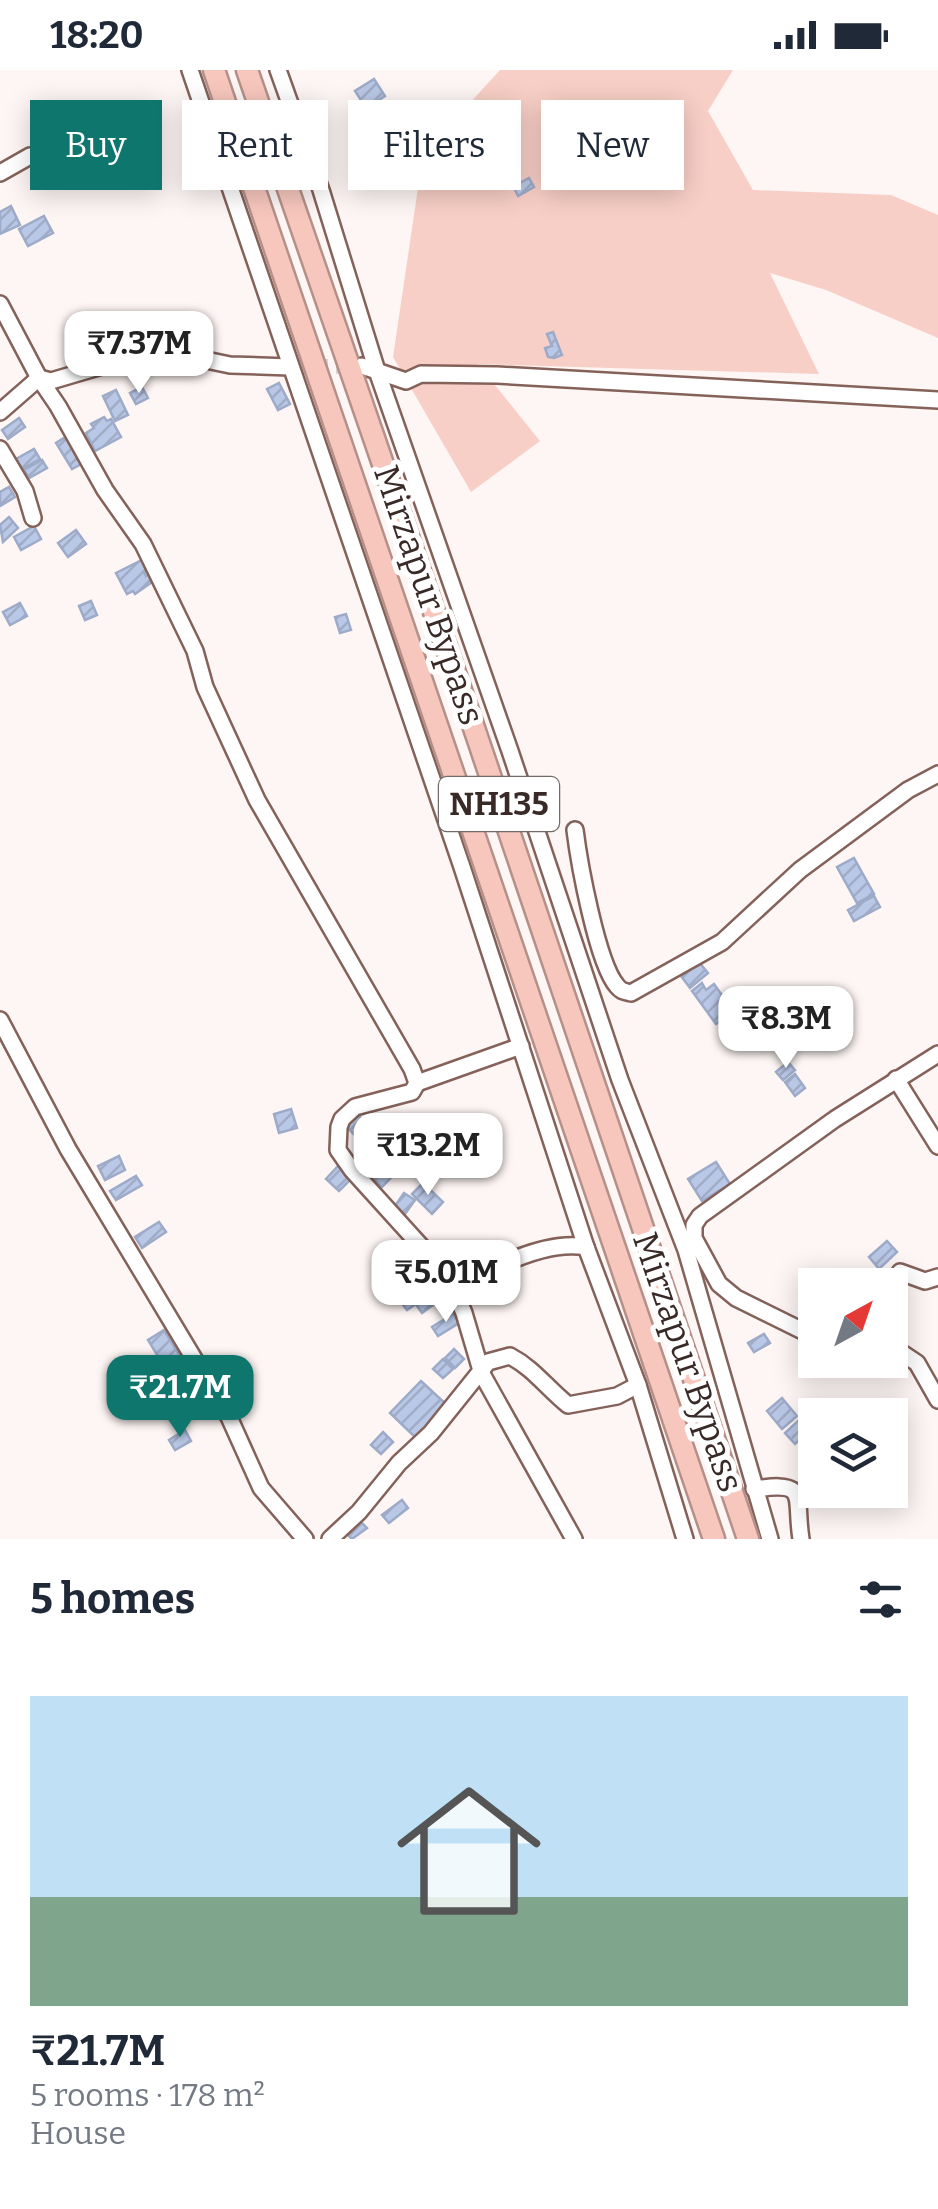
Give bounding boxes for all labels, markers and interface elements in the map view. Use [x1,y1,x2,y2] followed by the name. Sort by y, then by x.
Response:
[50,12,144,58] text: 18:20
[30,100,162,190] chip: Buy
[182,100,328,190] chip: Rent
[348,100,521,190] chip: Filters
[541,100,684,190] chip: New
[58,311,220,396] pin: ₹7.37M
[86,324,192,362] text: ₹7.37M
[365,460,493,730] street label: Mirzapur Bypass
[439,777,559,831] road number: NH135
[716,986,856,1071] pin: ₹8.3M
[740,999,832,1037] text: ₹8.3M
[347,1113,509,1198] pin: ₹13.2M
[376,1126,480,1164] text: ₹13.2M
[624,1227,752,1497] street label: Mirzapur Bypass
[365,1240,527,1325] pin: ₹5.01M
[393,1253,499,1291] text: ₹5.01M
[798,1268,908,1378] north arrow
[798,1268,908,1508] map controls
[99,1355,261,1440] pin: ₹21.7M
[129,1368,231,1406] text: ₹21.7M
[798,1398,908,1508] button: layers
[853,1572,908,1627] icon: filters
[30,1574,195,1624] text: 5 homes
[379,1761,559,1941] icon: home
[30,2026,165,2076] text: ₹21.7M
[30,2076,265,2114] text: 5 rooms · 178 m²
[30,2114,126,2152] text: House

